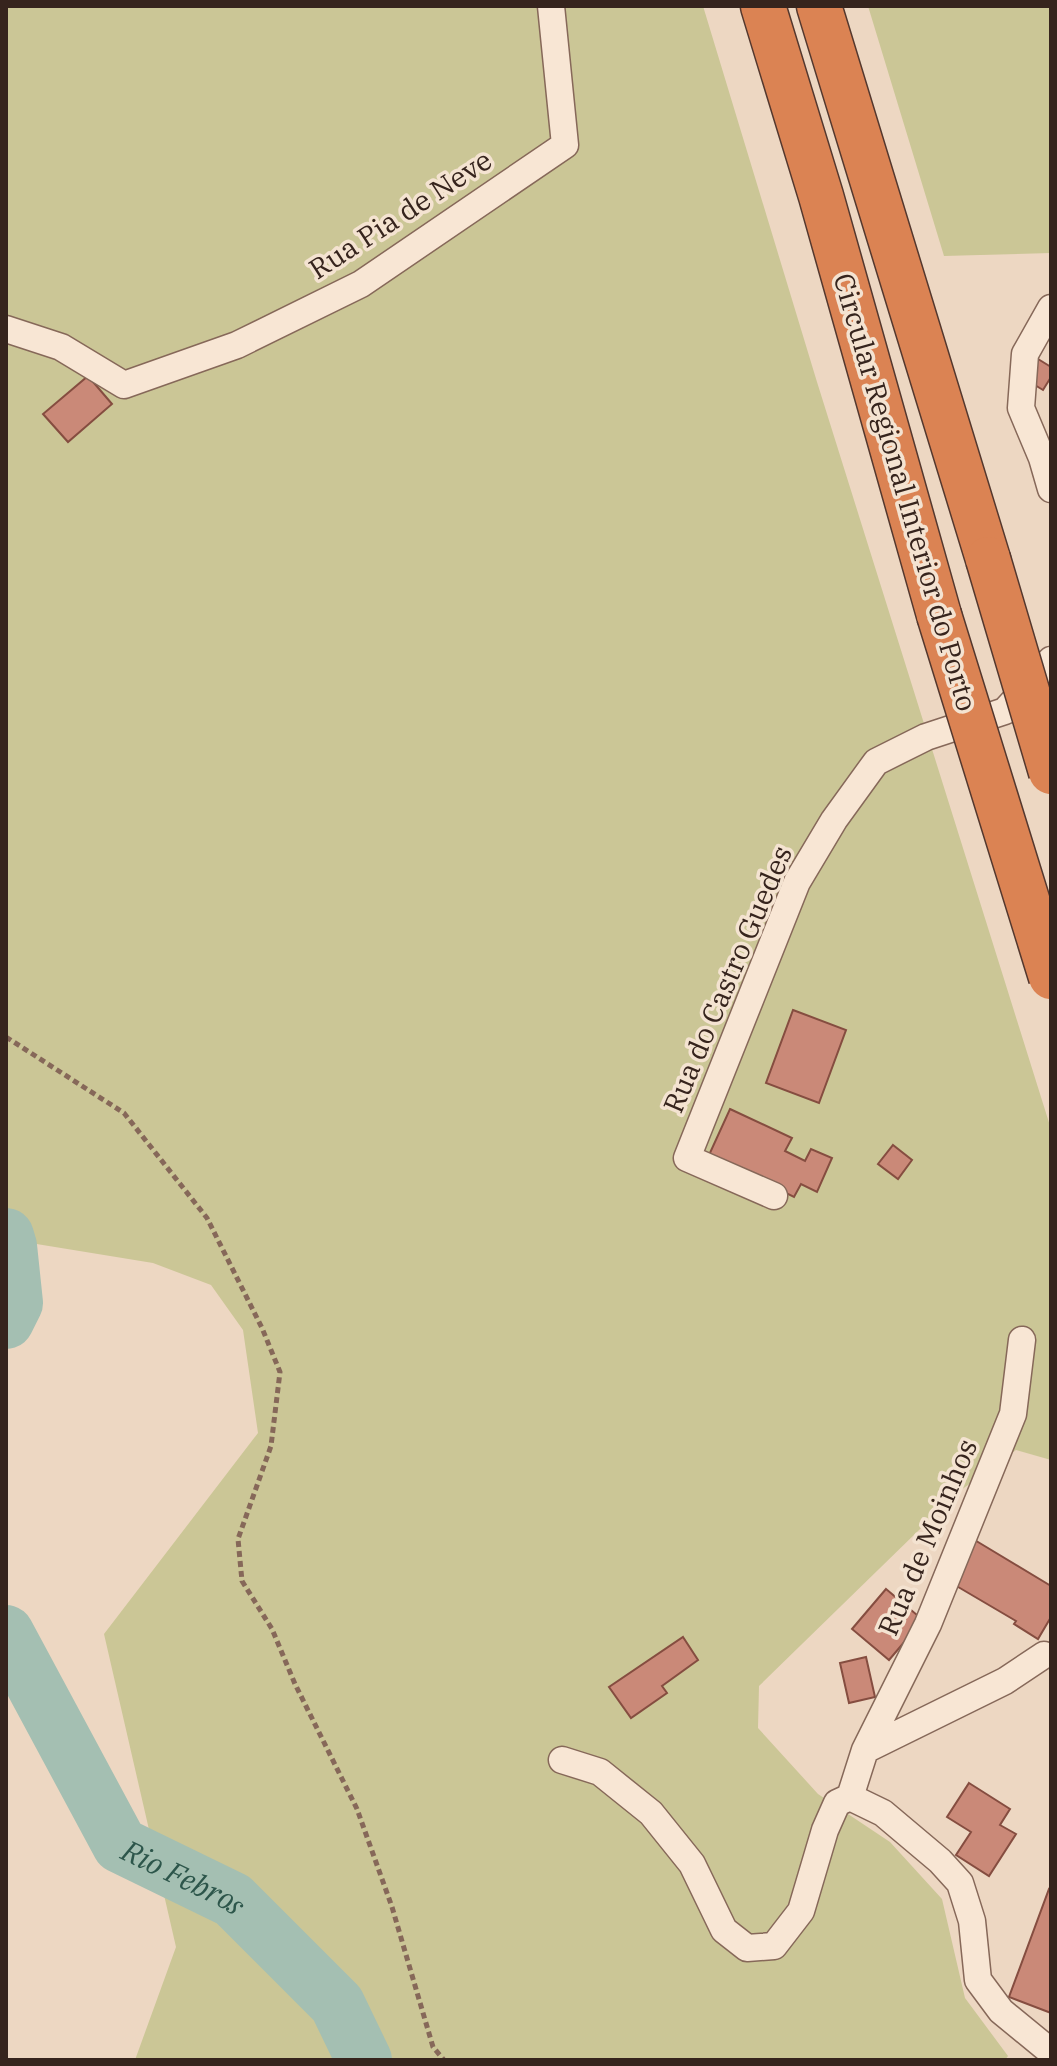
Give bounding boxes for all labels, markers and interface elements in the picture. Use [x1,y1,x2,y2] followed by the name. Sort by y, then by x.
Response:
[302,141,498,287] street label: Rua Pia de Neve
[826,269,986,715] street label: Circular Regional Interior do Porto
[654,840,800,1118] street label: Rua do Castro Guedes
[869,1433,985,1641] street label: Rua de Moinhos
[115,1829,255,1922] water label: Rio Febros

